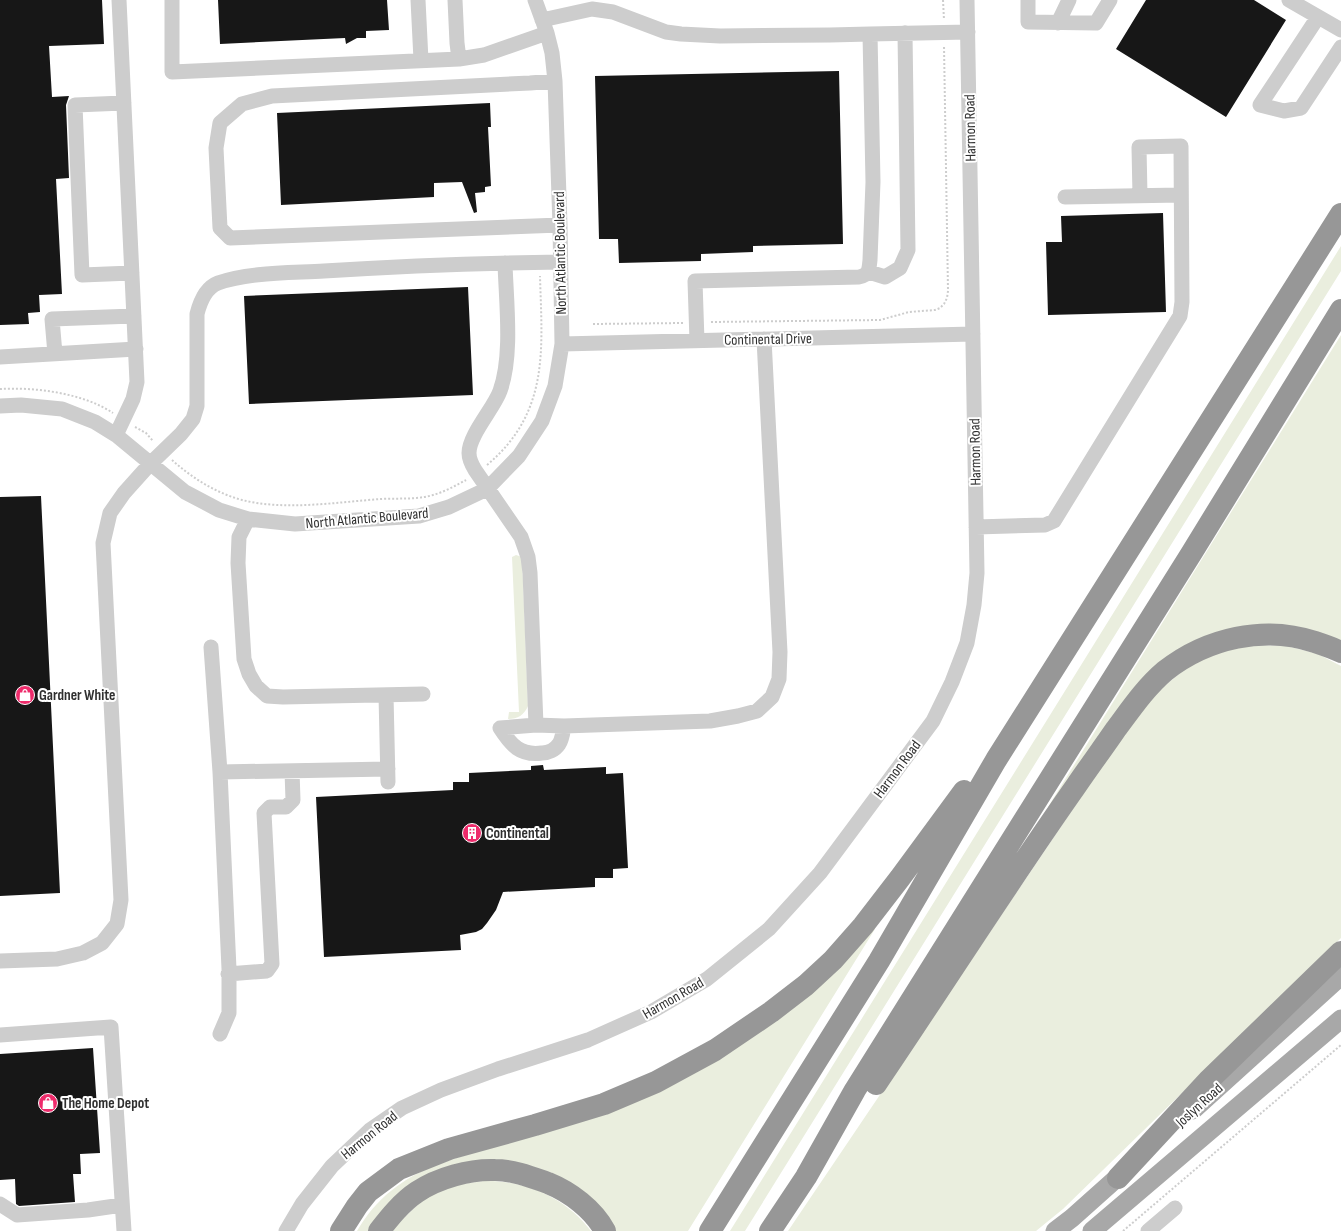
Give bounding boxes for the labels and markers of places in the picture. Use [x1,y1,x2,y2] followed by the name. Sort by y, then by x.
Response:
[14,684,36,706] shop icon: Gardner White
[39,686,116,705] place label: Gardner White
[461,822,483,844] building icon: Continental
[486,824,549,843] place label: Continental
[37,1092,59,1114] shop icon: The Home Depot
[62,1094,149,1113] place label: The Home Depot

